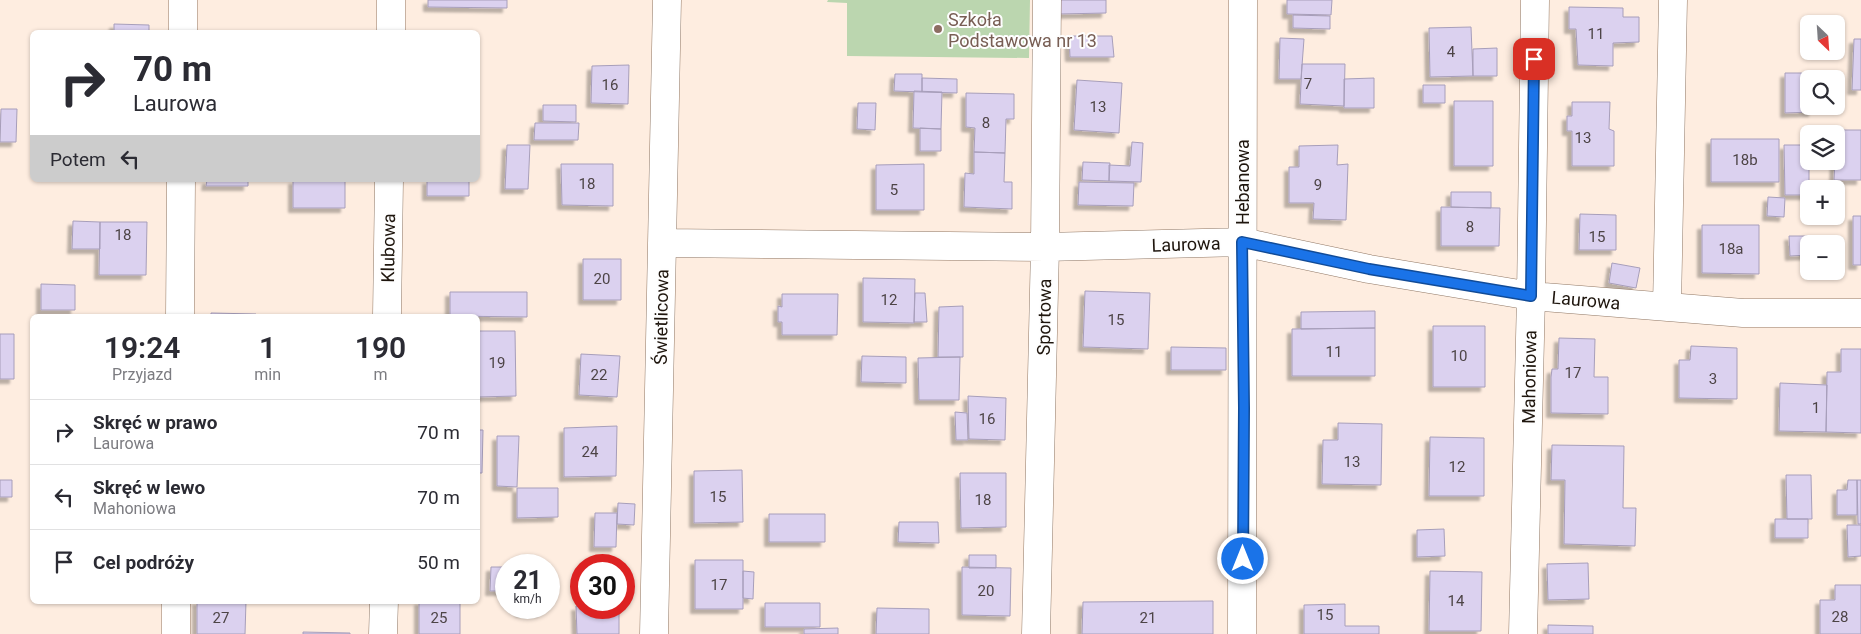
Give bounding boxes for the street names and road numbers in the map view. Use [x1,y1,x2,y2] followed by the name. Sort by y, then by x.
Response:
[1232,139,1253,225] street label: Hebanowa
[377,213,399,283] street label: Klubowa
[1151,232,1221,256] street label: Laurowa
[650,269,672,365] street label: Świetlicowa
[1033,278,1055,356] street label: Sportowa
[1551,287,1621,313] street label: Laurowa
[1518,330,1540,424] street label: Mahoniowa

